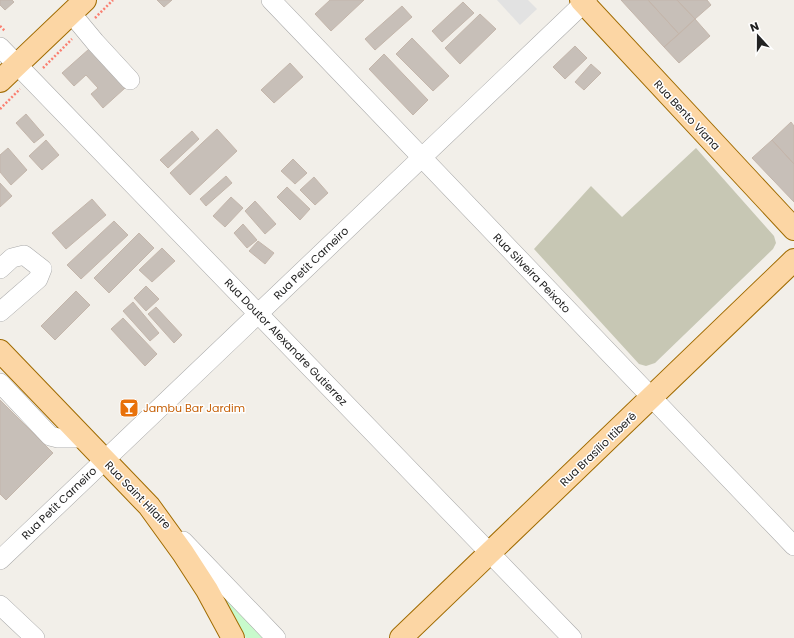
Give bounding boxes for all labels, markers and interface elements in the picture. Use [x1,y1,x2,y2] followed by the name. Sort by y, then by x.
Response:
[738,16,778,56] north arrow
[748,18,761,36] text: N
[650,76,724,154] street label: Rua Bento Viana
[270,223,352,303] street label: Rua Petit Carneiro
[490,230,574,316] street label: Rua Silveira Peixoto
[221,275,351,409] street label: Rua Doutor Alexandre Gutierrez
[118,397,140,419] bar icon: Jambu Bar Jardim
[143,400,245,416] place label: Jambu Bar Jardim
[556,408,640,490] street label: Rua Brasílio Itiberê
[101,458,175,533] street label: Rua Saint Hilaire
[18,463,100,543] street label: Rua Petit Carneiro

